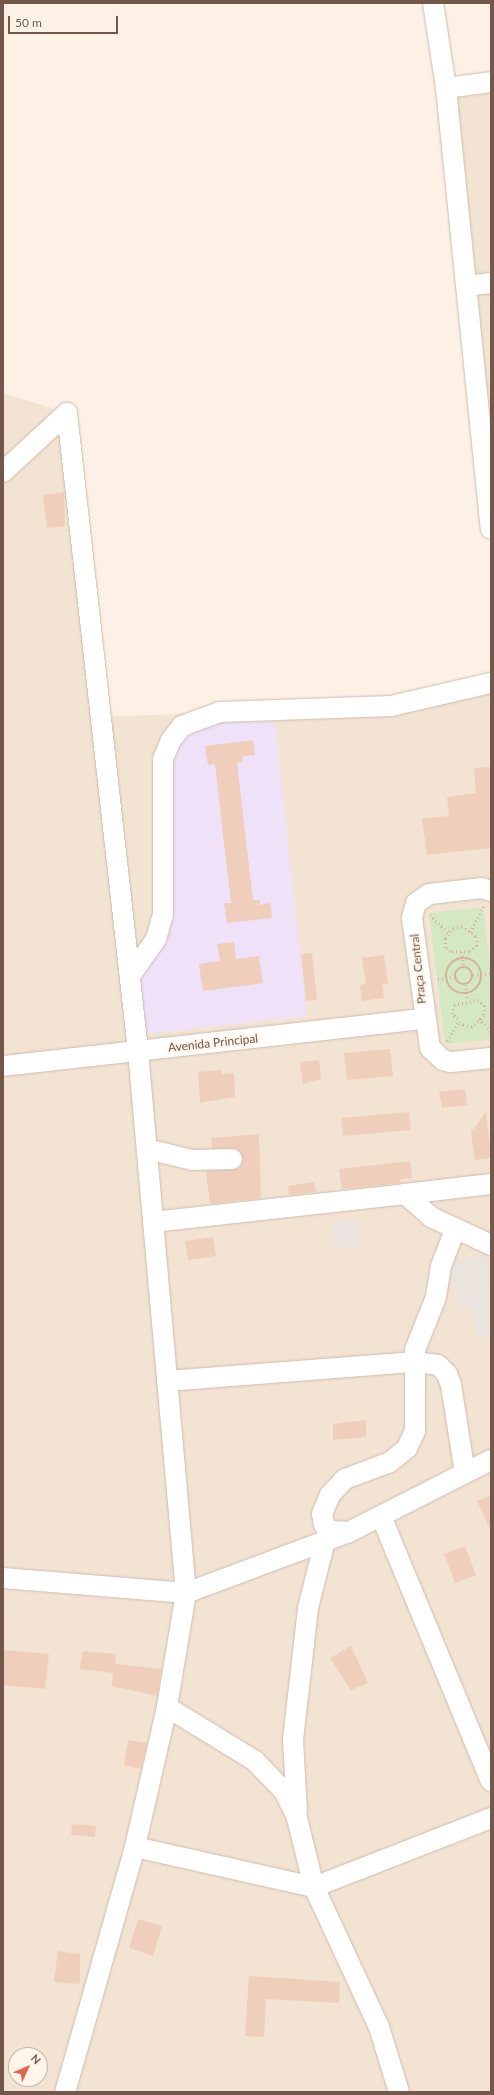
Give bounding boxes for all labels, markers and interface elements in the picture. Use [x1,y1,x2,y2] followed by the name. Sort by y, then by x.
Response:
[10,8,120,34] scale bar
[15,15,42,30] text: 50 m
[407,933,429,1005] street label: Praça Central
[167,1031,259,1055] street label: Avenida Principal
[8,2047,48,2087] north arrow
[29,2051,44,2067] text: N

